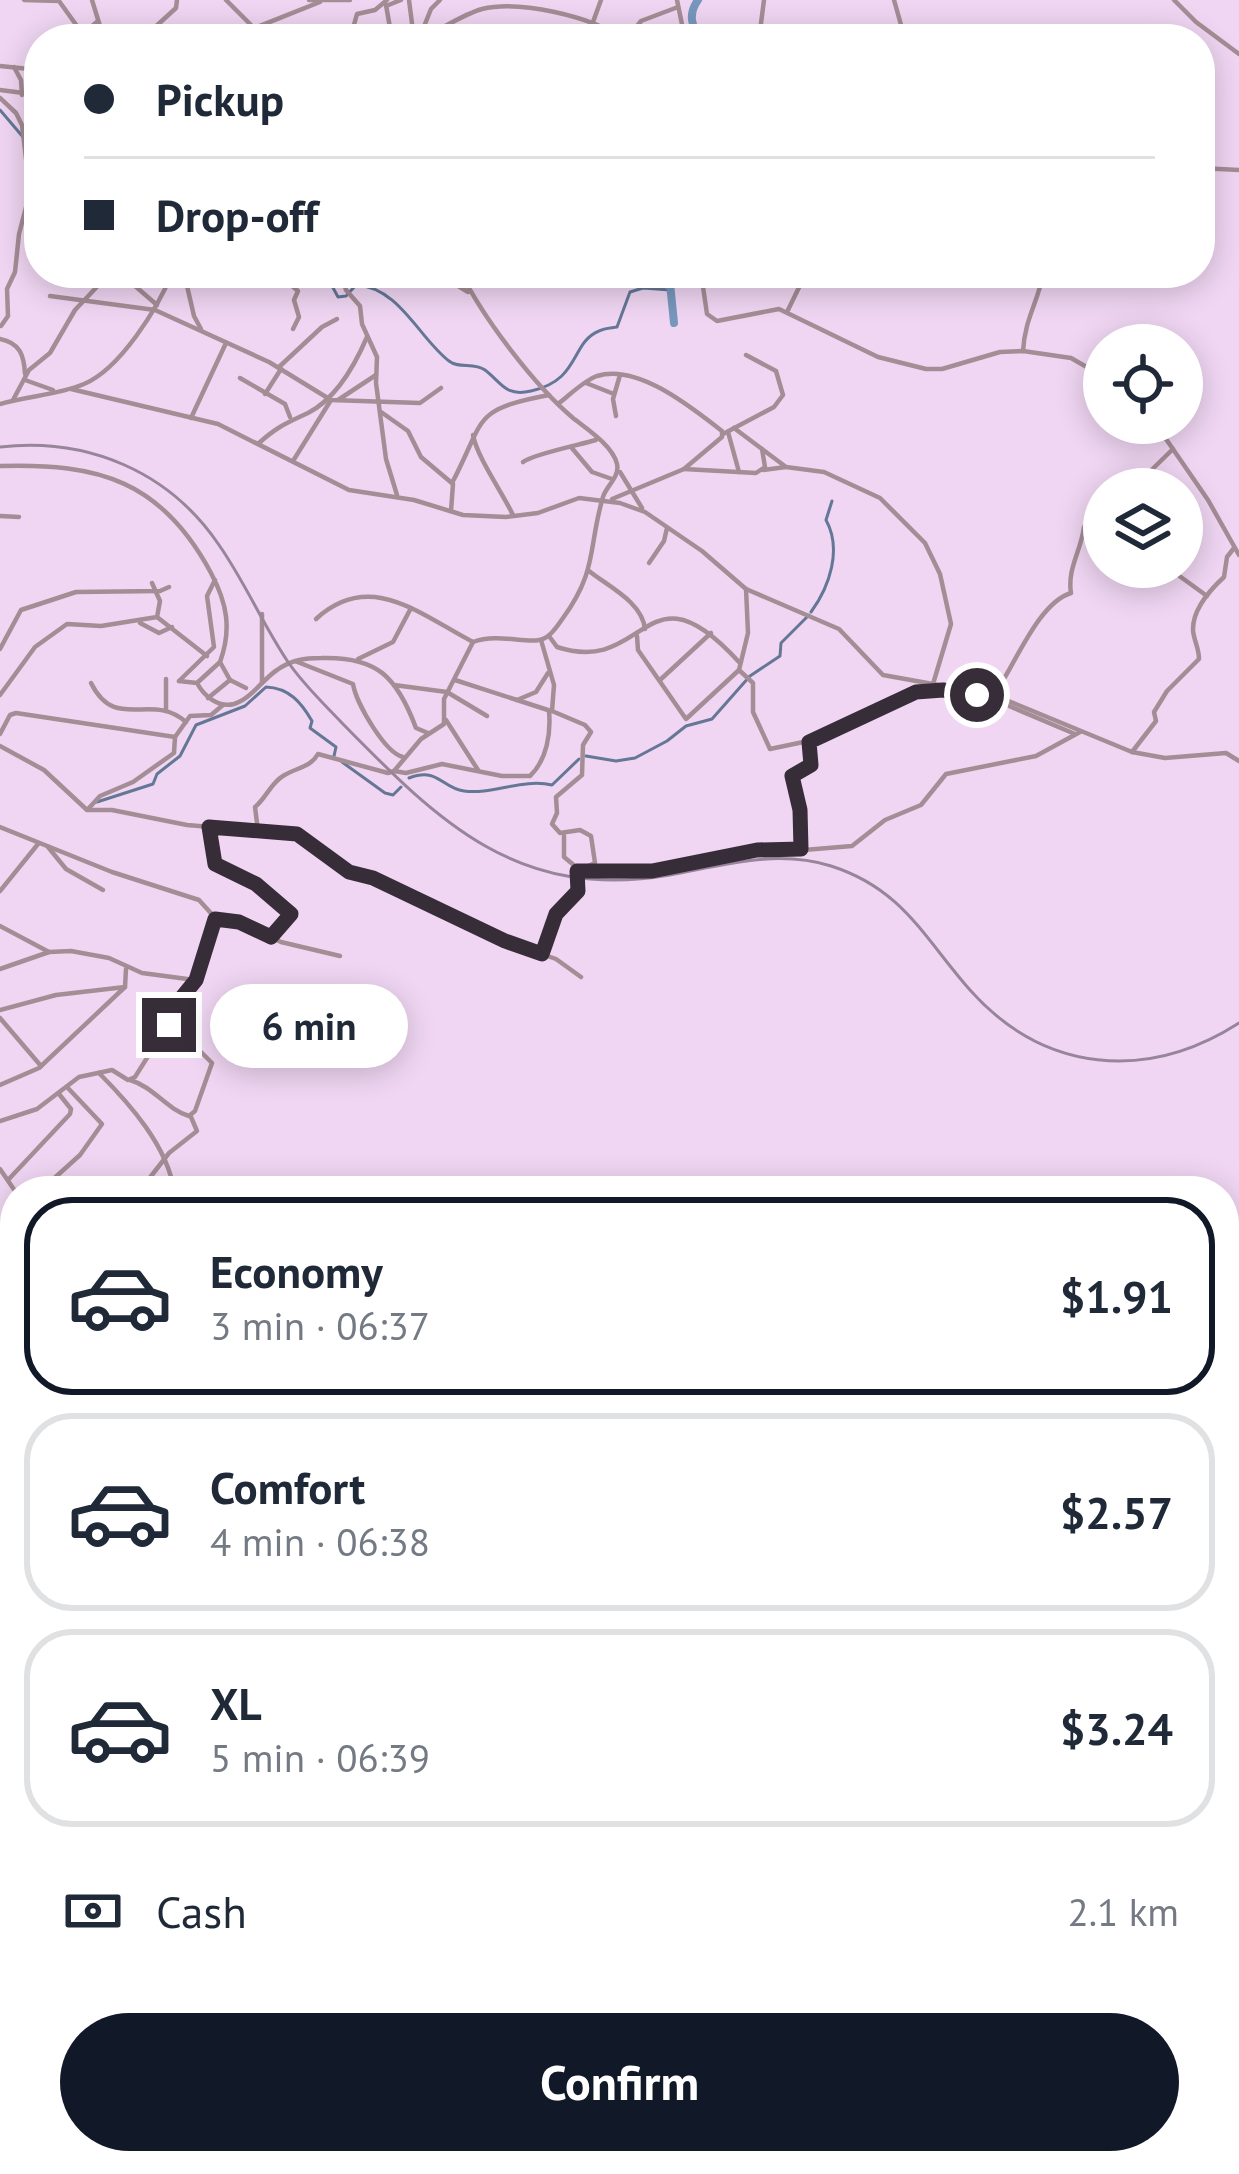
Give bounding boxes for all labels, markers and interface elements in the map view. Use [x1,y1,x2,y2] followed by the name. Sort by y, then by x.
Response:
[156,70,284,128] text: Pickup
[156,186,318,244] text: Drop-off
[1083,324,1203,588] map controls
[1083,324,1203,444] button: locate
[1083,468,1203,588] button: layers
[950,668,1004,722] route start
[211,983,409,1067] callout: 6 min
[142,998,196,1052] route end
[261,1000,357,1051] text: 6 min
[66,1242,174,1350] icon: car
[210,1242,383,1300] text: Economy
[1060,1267,1173,1325] text: $1.91
[210,1300,430,1351] text: 3 min · 06:37
[66,1458,174,1566] icon: car
[210,1458,365,1516] text: Comfort
[1060,1483,1173,1541] text: $2.57
[210,1516,430,1567] text: 4 min · 06:38
[66,1674,174,1782] icon: car
[210,1674,262,1732] text: XL
[1060,1699,1173,1757] text: $3.24
[210,1732,430,1783] text: 5 min · 06:39
[60,1878,126,1944] icon: cash
[156,1882,247,1940] text: Cash
[1067,1886,1179,1937] text: 2.1 km
[60,2013,1179,2151] button: Confirm

